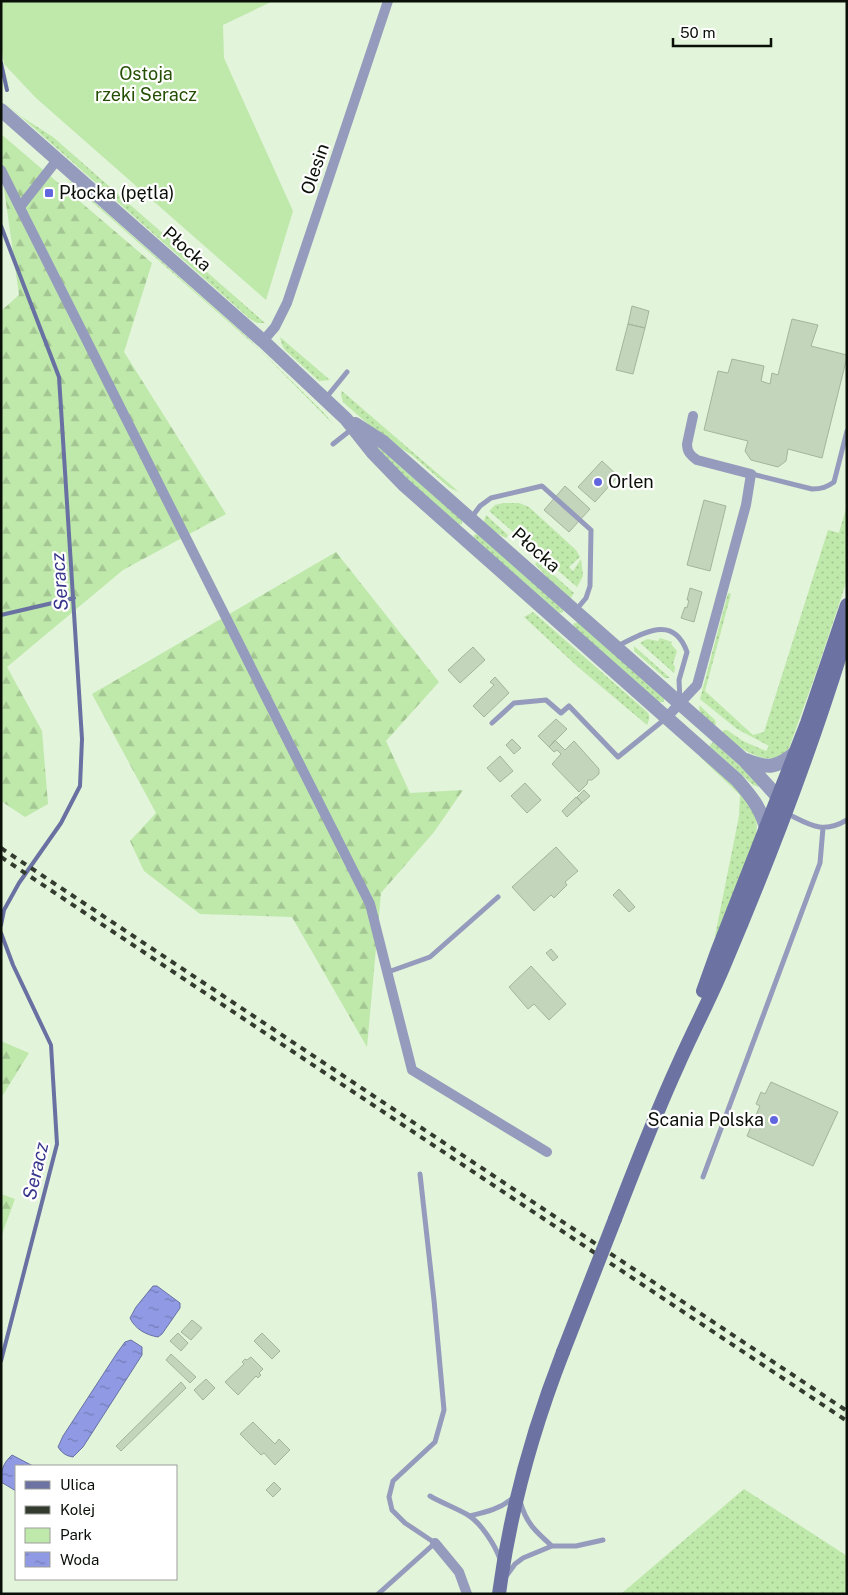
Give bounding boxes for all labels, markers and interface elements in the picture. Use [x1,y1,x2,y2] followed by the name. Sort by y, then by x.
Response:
[673,15,770,47] scale bar
[680,24,715,41] text: 50 m
[95,63,197,105] park label: Ostoja rzeki Seracz
[296,141,333,197] street label: Olesin
[59,182,174,203] place label: Płocka (pętla)
[43,187,55,199] marker: Płocka (pętla)
[159,222,216,275] street label: Płocka
[608,471,654,492] place label: Orlen
[592,476,604,488] marker: Orlen
[508,523,565,576] street label: Płocka
[46,552,72,612] water label: Seracz
[648,1109,764,1130] place label: Scania Polska
[768,1114,780,1126] marker: Scania Polska
[18,1140,52,1202] water label: Seracz
[15,1465,178,1580] legend
[60,1476,95,1493] text: Ulica
[60,1501,95,1518] text: Kolej
[60,1526,92,1543] text: Park
[60,1551,99,1568] text: Woda

